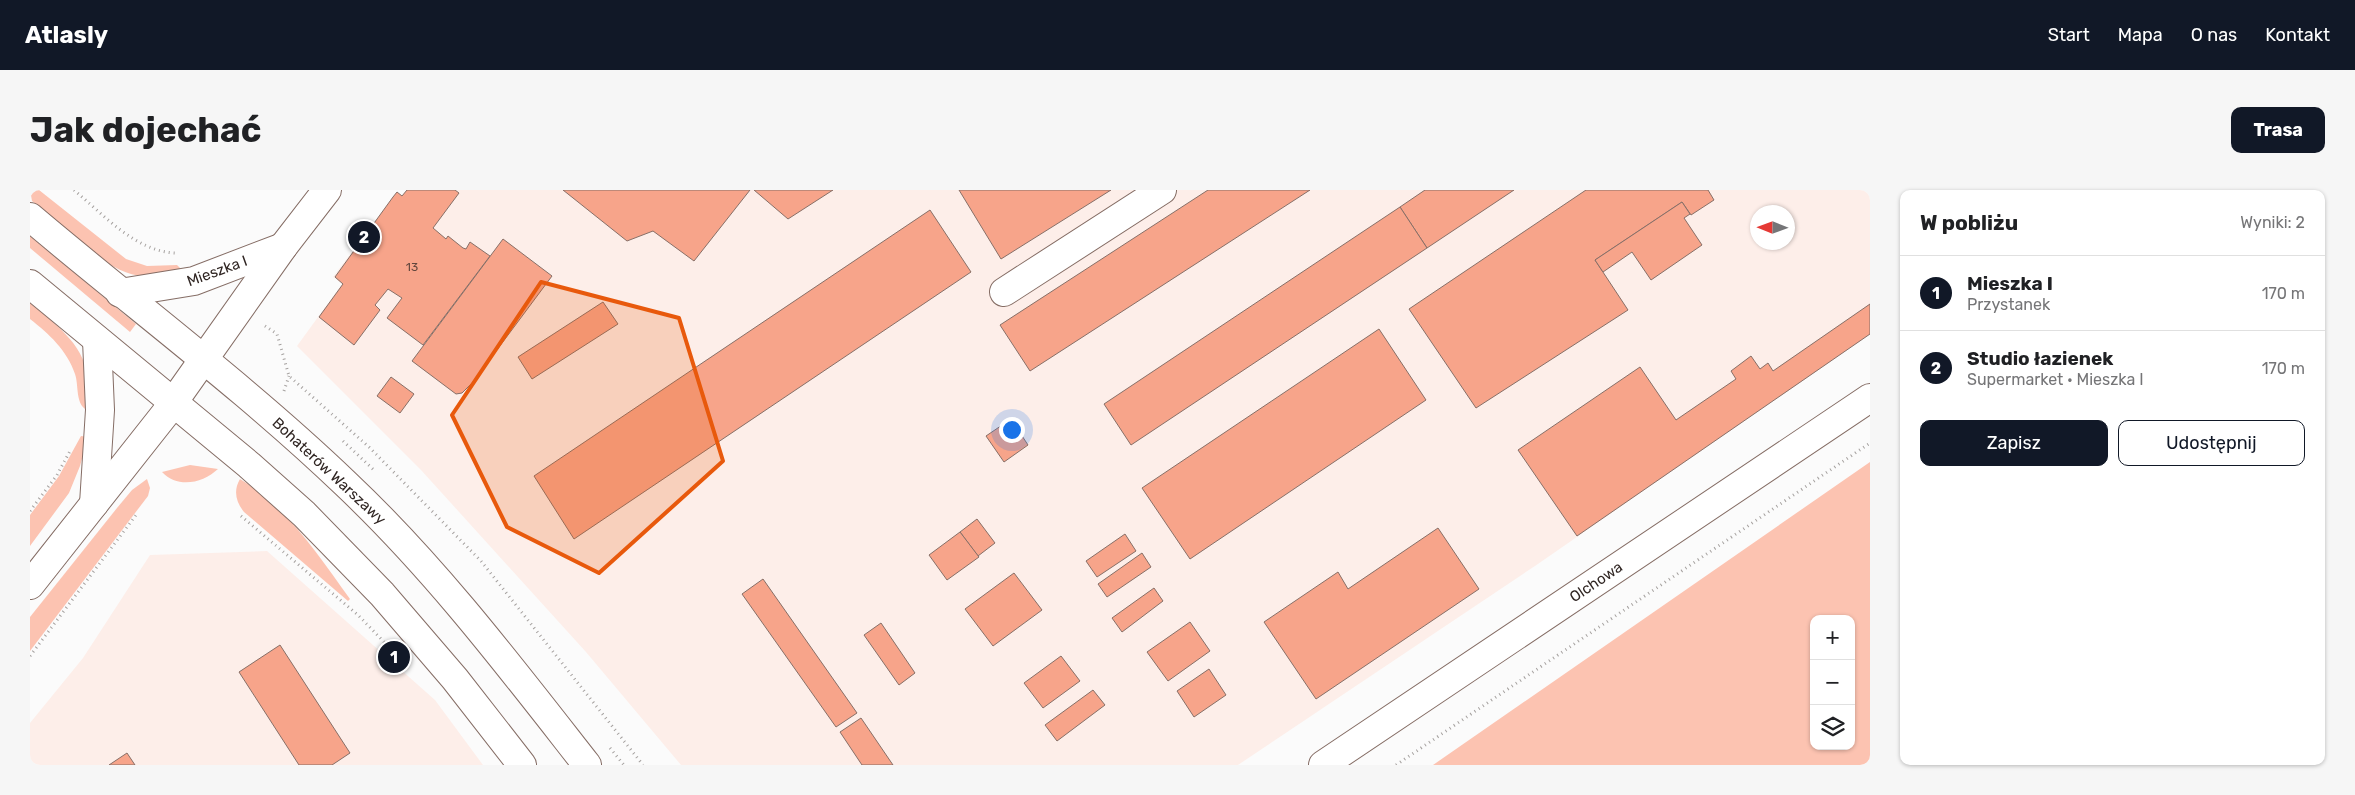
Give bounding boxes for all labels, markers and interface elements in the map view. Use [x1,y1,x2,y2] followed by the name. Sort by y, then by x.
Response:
[25,21,108,49] text: Atlasly
[2048,24,2090,46] text: Start
[2118,24,2163,46] text: Mapa
[2191,24,2237,46] text: O nas
[2265,24,2330,46] text: Kontakt
[2231,107,2325,153] button: Trasa
[30,109,261,151] text: Jak dojechać
[1750,205,1795,250] north arrow
[1920,210,2018,235] text: W pobliżu
[2240,213,2305,232] text: Wyniki: 2
[348,218,380,256] pin: 2
[184,252,250,290] street label: Mieszka I
[406,260,418,274] house number: 13
[1967,272,2053,295] text: Mieszka I
[1932,284,1940,303] text: 1
[2262,284,2305,303] text: 170 m
[1967,295,2050,314] text: Przystanek
[1967,347,2113,370] text: Studio łazienek
[1931,359,1941,378] text: 2
[2262,359,2305,378] text: 170 m
[1967,370,2144,389] text: Supermarket · Mieszka I
[268,414,390,528] street label: Bohaterów Warszawy
[999,417,1025,443] your location
[1920,420,2108,466] button: Zapisz
[2118,420,2305,466] button: Udostępnij
[1566,558,1626,606] street label: Olchowa
[1810,615,1855,750] map controls
[1810,615,1855,660] button: +
[378,638,410,676] pin: 1
[1810,660,1855,705] button: −
[1810,705,1855,750] button: layers

